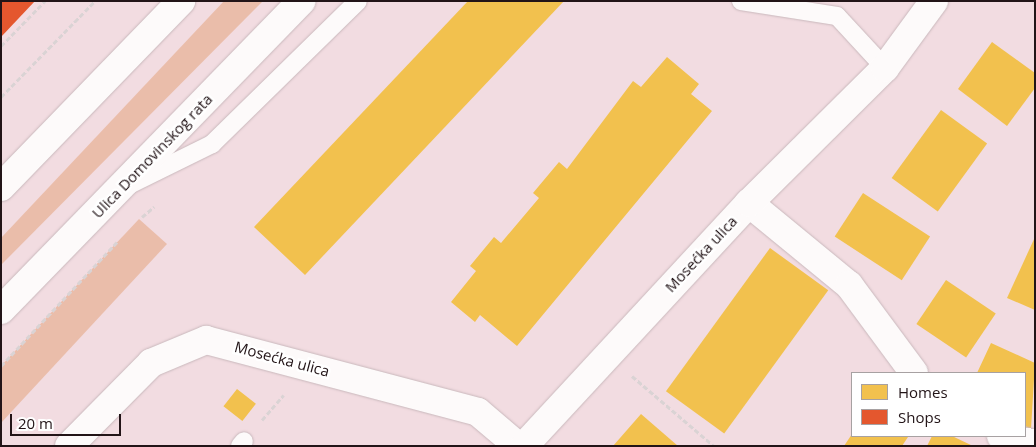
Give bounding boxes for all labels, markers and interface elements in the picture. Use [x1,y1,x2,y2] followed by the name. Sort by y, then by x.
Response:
[88,90,216,222] street label: Ulica Domovinskog rata
[661,212,741,296] street label: Mosećka ulica
[232,338,332,380] street label: Mosećka ulica
[851,372,1026,437] legend
[898,382,948,402] text: Homes
[12,404,124,436] scale bar
[898,407,941,427] text: Shops
[18,413,53,433] text: 20 m

